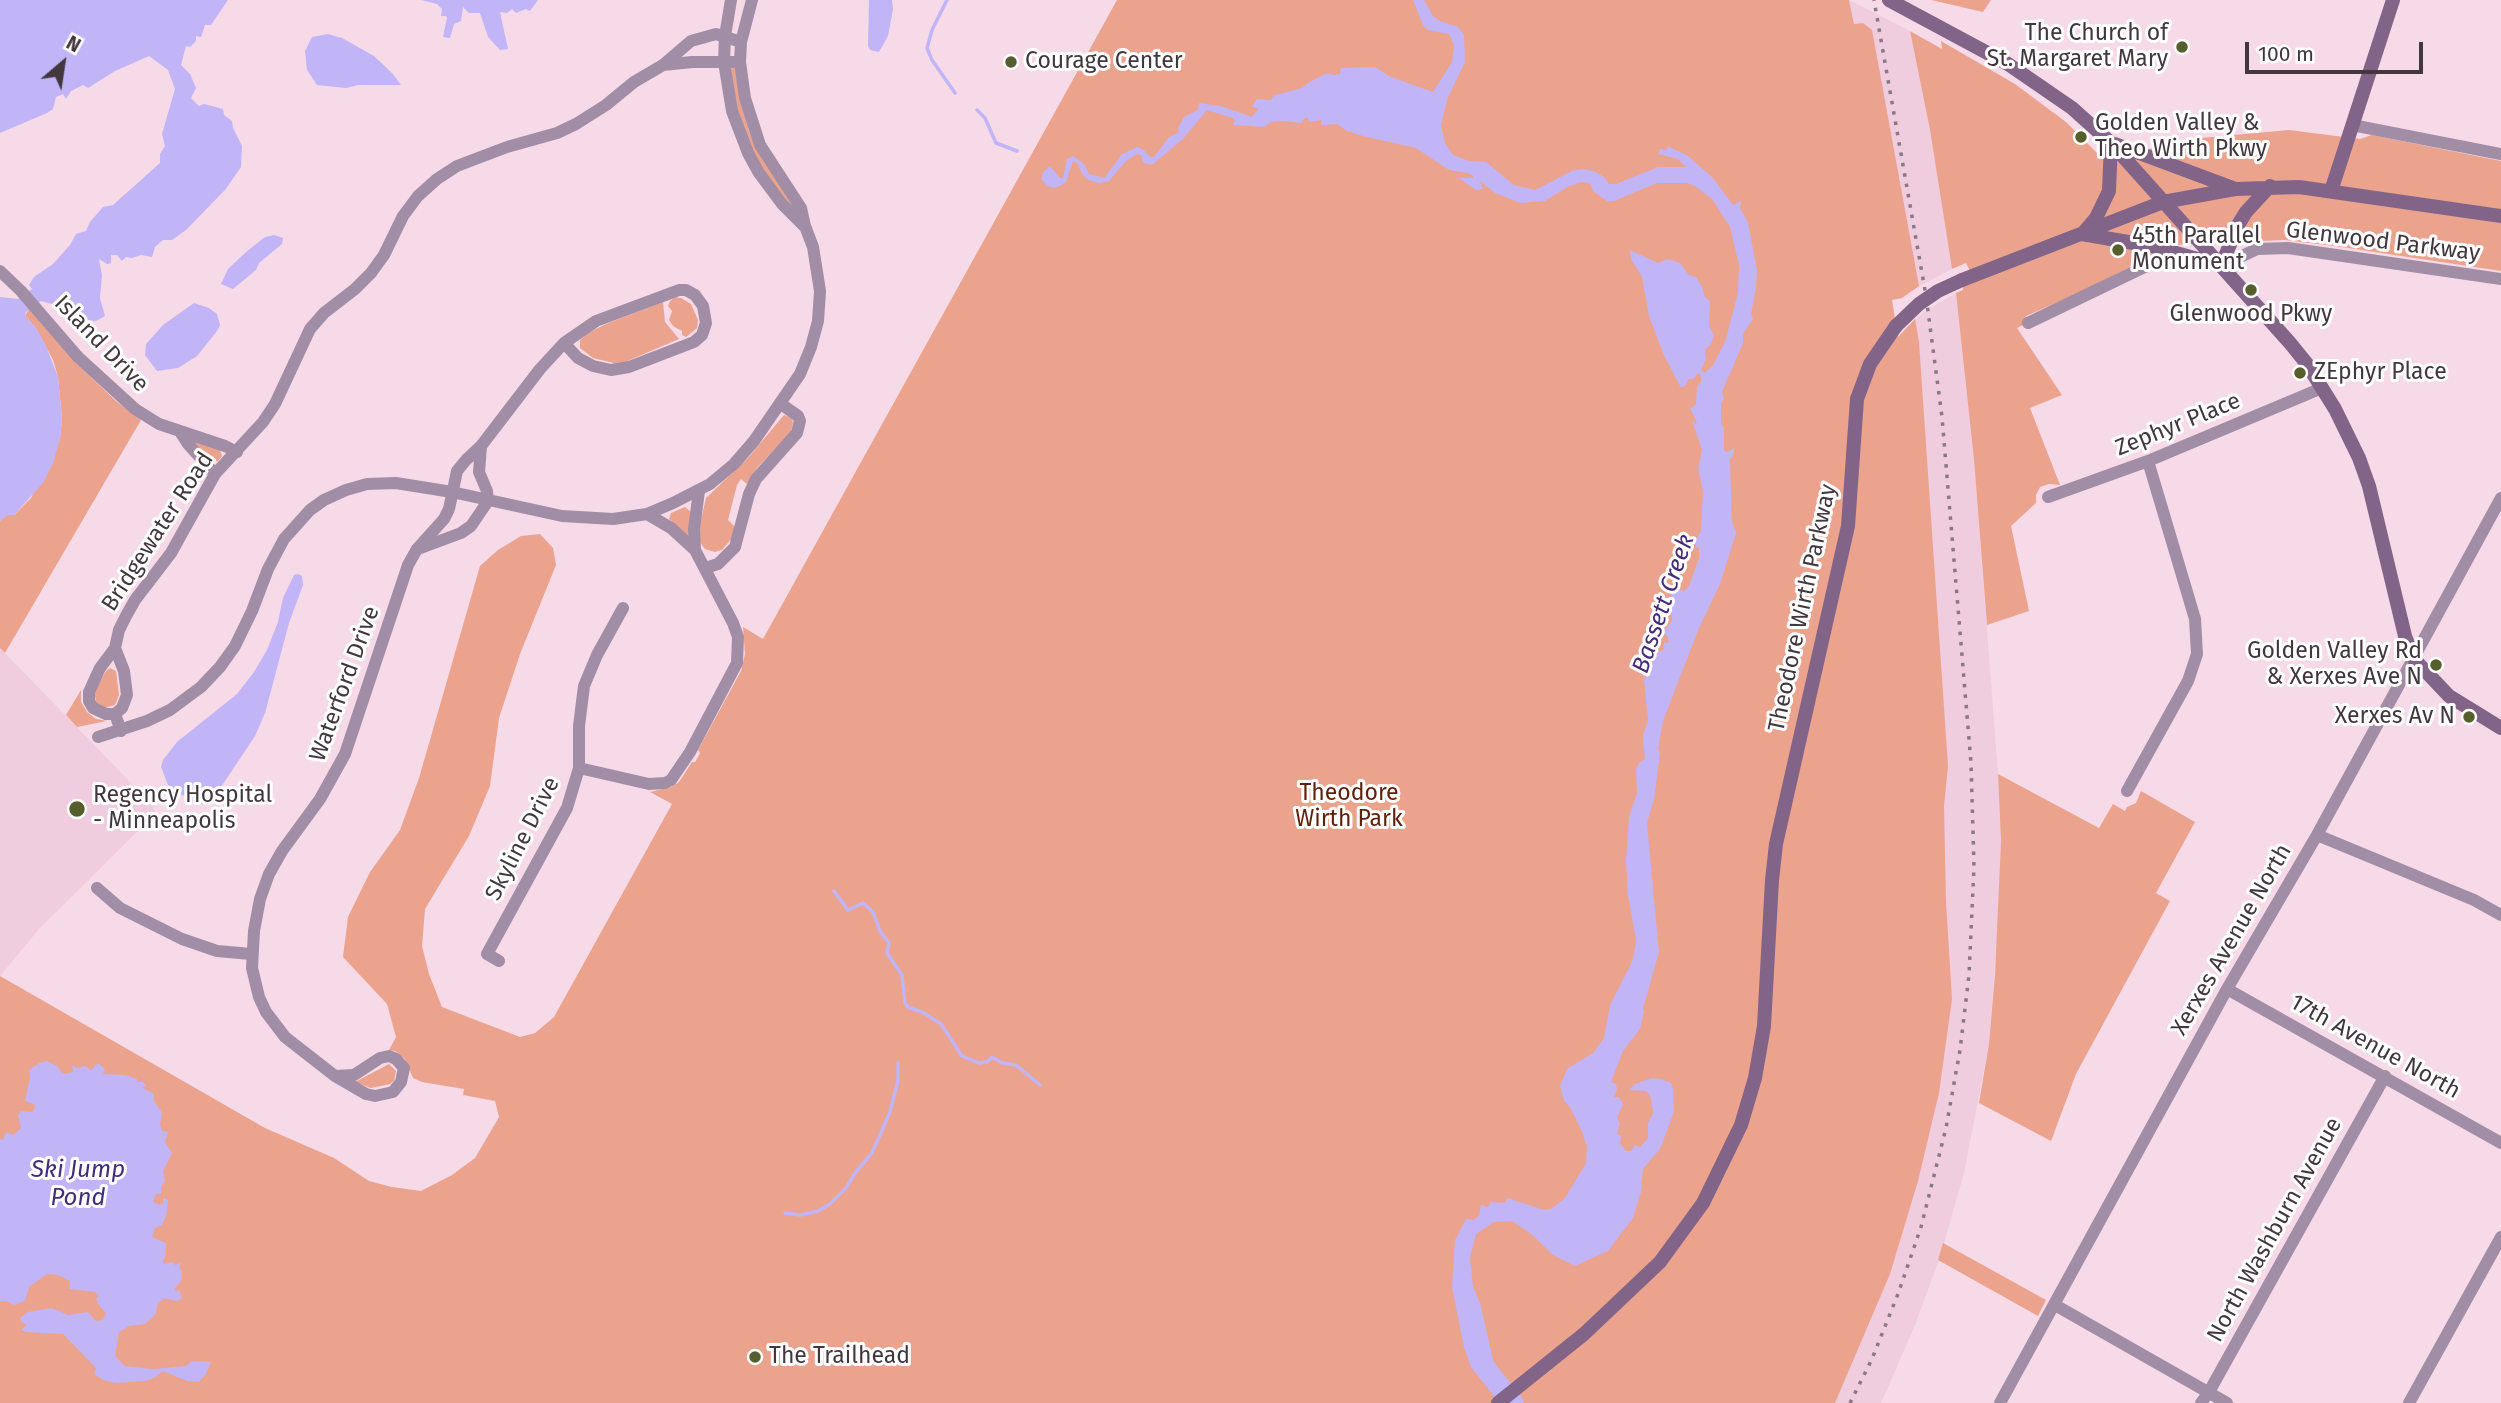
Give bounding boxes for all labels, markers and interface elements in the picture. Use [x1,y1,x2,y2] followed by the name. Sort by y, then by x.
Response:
[1987,20,2168,74] place label: The Church of St. Margaret Mary
[28,28,98,98] north arrow
[2249,28,2428,72] scale bar
[62,31,85,57] text: N
[2174,39,2190,55] marker: The Church of St. Margaret Mary
[2258,41,2314,67] text: 100 m
[1025,48,1183,76] place label: Courage Center
[1003,54,1019,70] marker: Courage Center
[2095,110,2267,164] place label: Golden Valley & Theo Wirth Pkwy
[2073,129,2089,145] marker: Golden Valley & Theo Wirth Pkwy
[2284,216,2482,268] street label: Glenwood Parkway
[2132,223,2261,277] place label: 45th Parallel Monument
[2110,242,2126,258] marker: 45th Parallel Monument
[2243,282,2259,298] marker: Glenwood Pkwy
[48,290,154,398] street label: Island Drive
[2170,301,2332,329] place label: Glenwood Pkwy
[2314,359,2447,387] place label: ZEphyr Place
[2292,365,2308,381] marker: ZEphyr Place
[2111,387,2245,463] street label: Zephyr Place
[96,447,220,617] street label: Bridgewater Road
[1763,482,1843,734] street label: Theodore Wirth Parkway
[1627,531,1701,677] water label: Bassett Creek
[304,603,386,765] street label: Waterford Drive
[2247,638,2422,692] place label: Golden Valley Rd & Xerxes Ave N
[2428,657,2444,673] marker: Golden Valley Rd & Xerxes Ave N
[2335,703,2455,731] place label: Xerxes Av N
[2461,709,2477,725] marker: Xerxes Av N
[480,773,566,905] street label: Skyline Drive
[1295,780,1403,834] park label: Theodore Wirth Park
[93,782,272,836] place label: Regency Hospital - Minneapolis
[67,799,87,819] marker: Regency Hospital - Minneapolis
[2166,840,2298,1040] street label: Xerxes Avenue North
[2285,989,2465,1105] street label: 17th Avenue North
[2202,1113,2348,1347] street label: North Washburn Avenue
[31,1156,125,1212] water label: Ski Jump Pond
[769,1343,910,1371] place label: The Trailhead
[747,1349,763,1365] marker: The Trailhead

